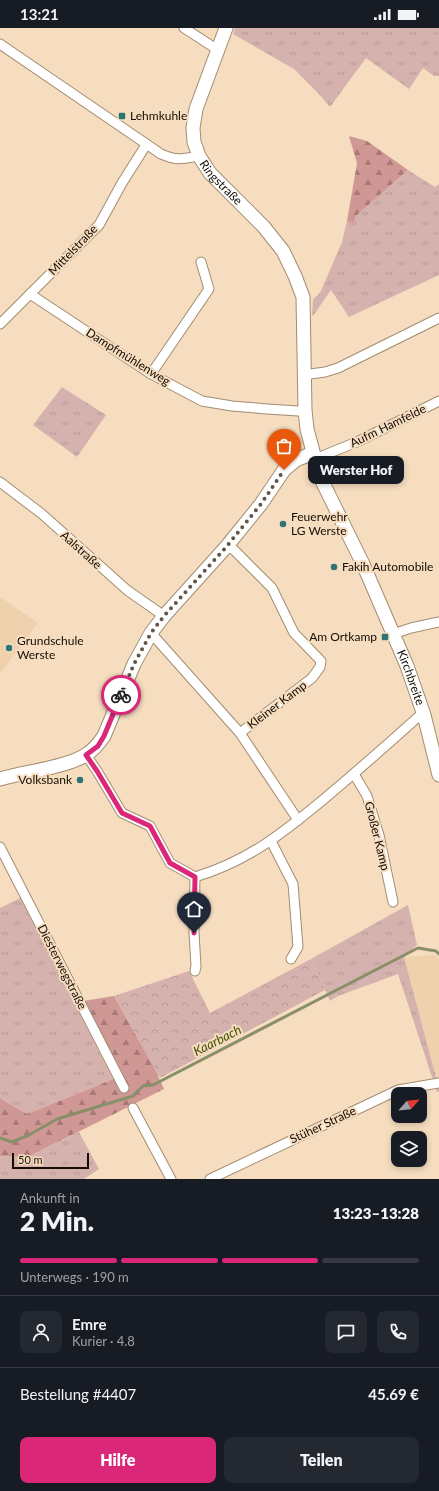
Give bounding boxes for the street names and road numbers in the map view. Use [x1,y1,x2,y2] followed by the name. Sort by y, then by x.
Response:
[197,157,246,208] street label: Ringstraße
[45,221,100,278] street label: Mittelstraße
[83,325,173,389] street label: Dampfmühlenweg
[347,401,428,450] street label: Aufm Hamfelde
[58,527,105,572] street label: Aalstraße
[394,647,428,707] street label: Kirchbreite
[244,677,310,732] street label: Kleiner Kamp
[362,800,393,872] street label: Großer Kamp
[35,922,90,1012] street label: Diesterwegstraße
[287,1103,358,1146] street label: Stüher Straße

